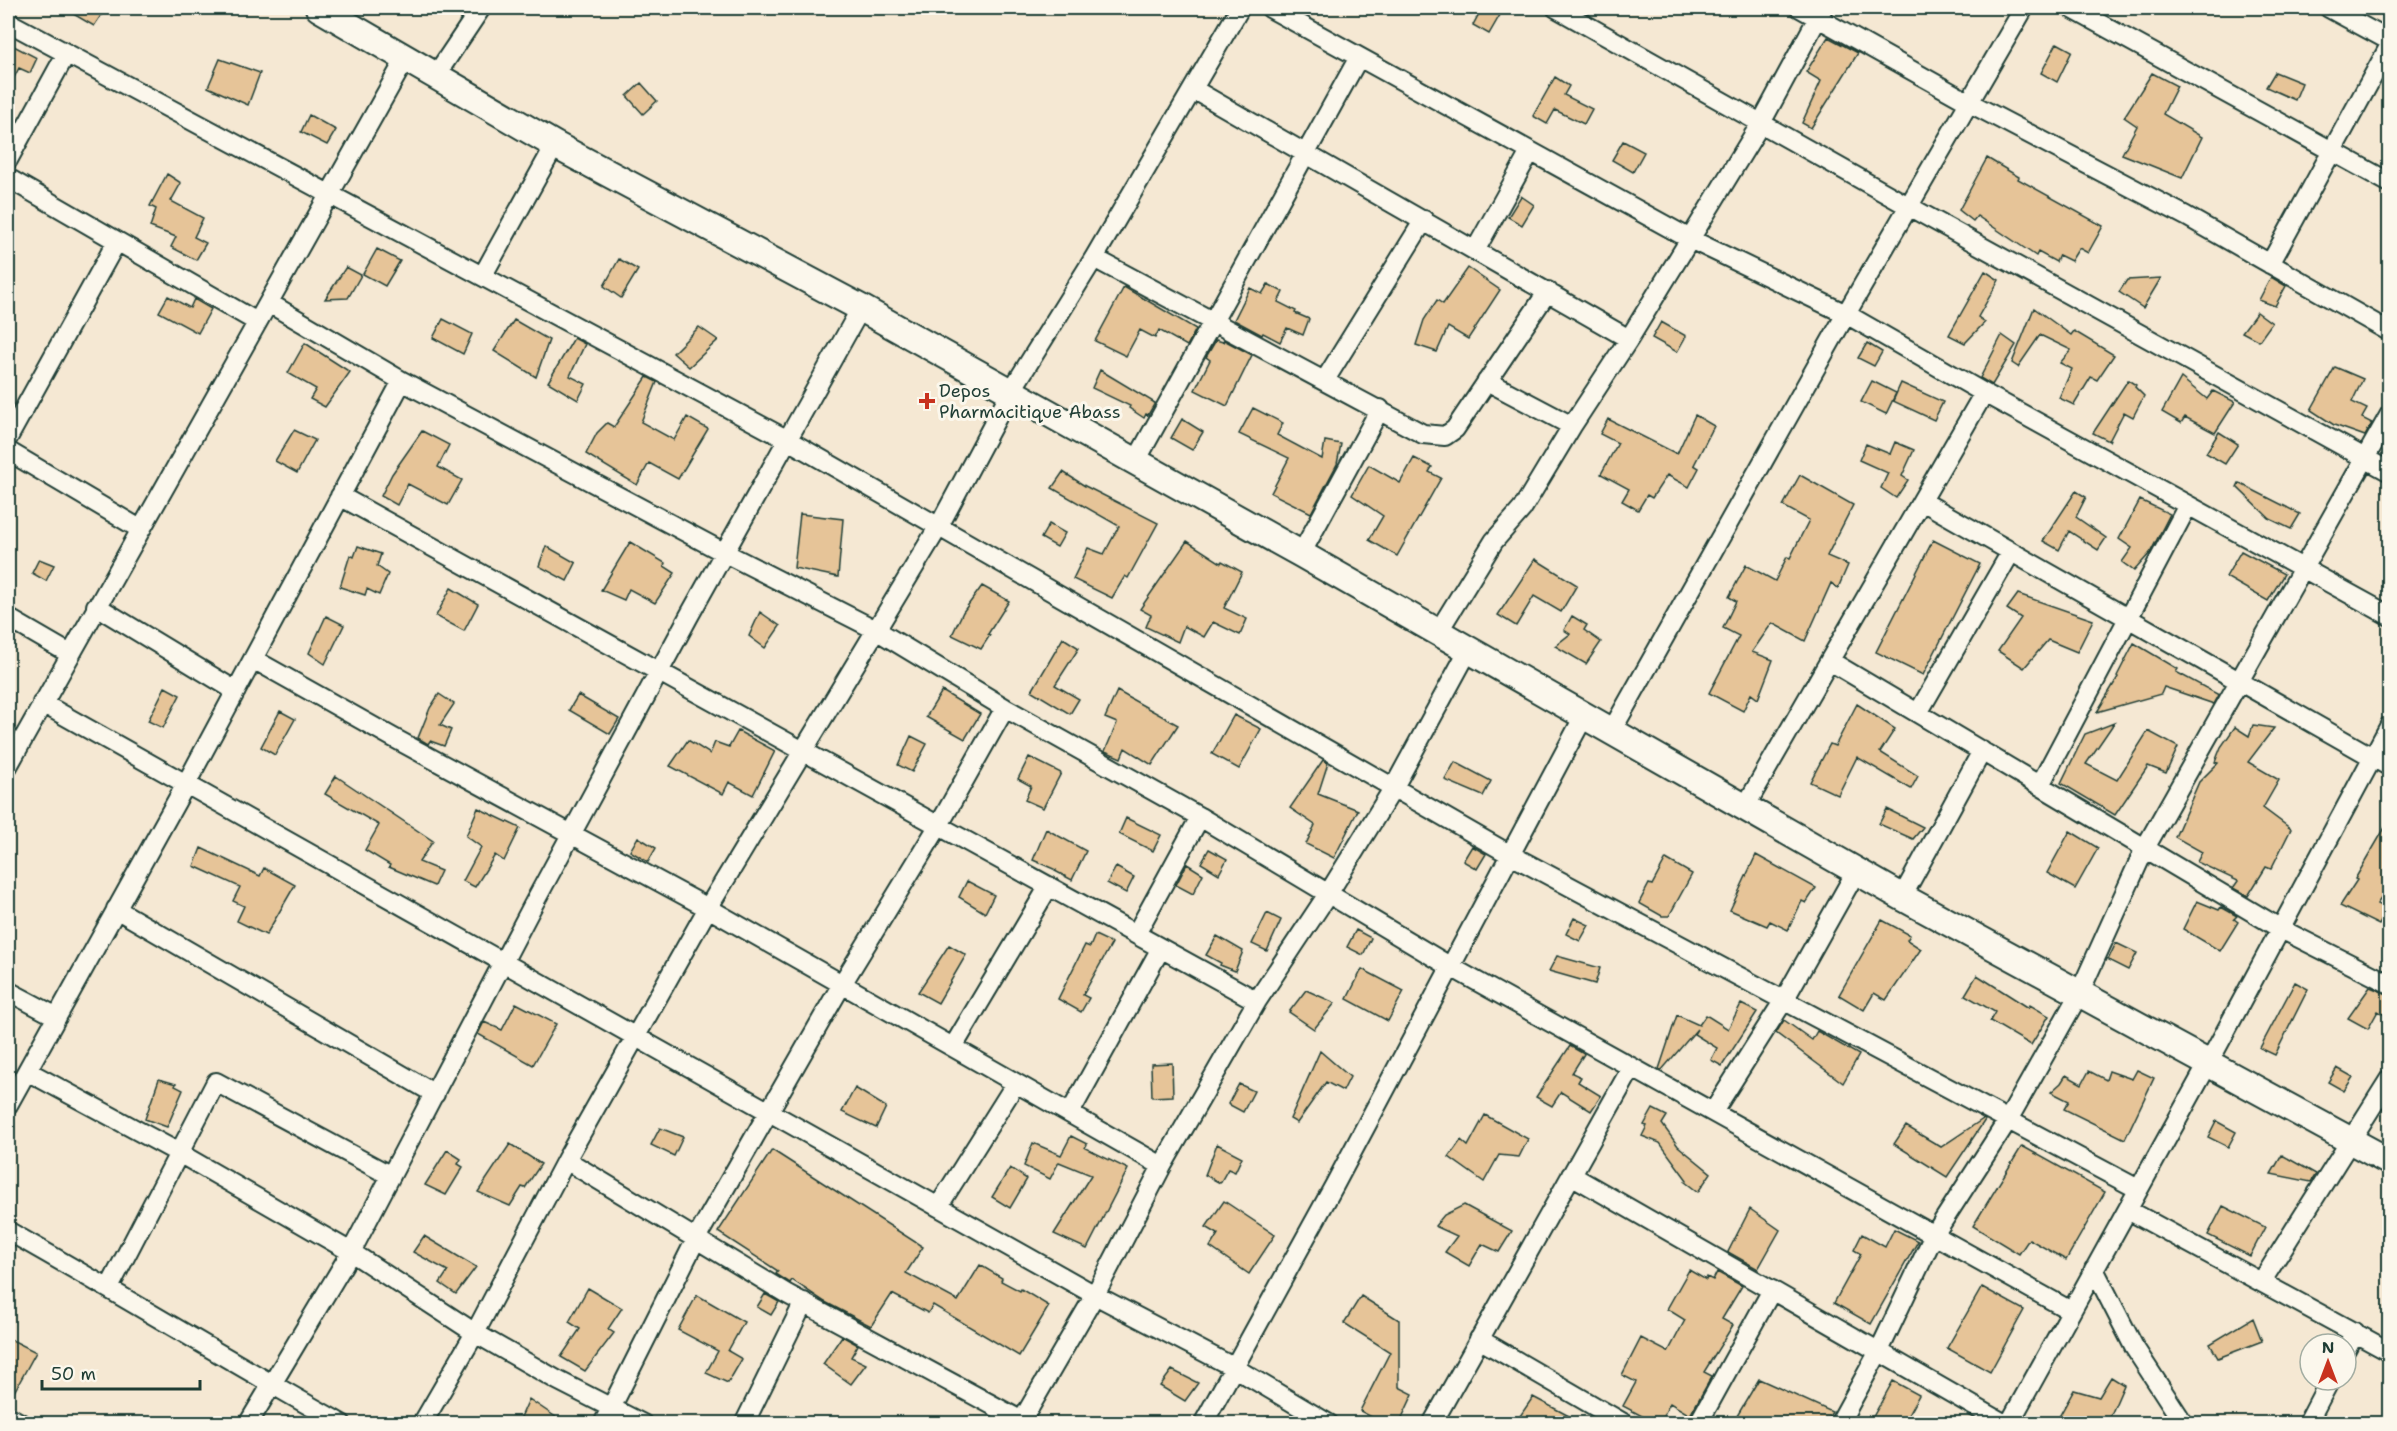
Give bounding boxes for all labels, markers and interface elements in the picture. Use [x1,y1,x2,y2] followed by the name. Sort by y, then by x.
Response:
[939,379,1121,424] place label: Depos Pharmacitique Abass
[920,394,934,408] marker: Depos Pharmacitique Abass
[2298,1332,2358,1392] north arrow
[2322,1337,2334,1358] text: N
[42,1353,200,1391] scale bar
[51,1362,96,1386] text: 50 m

